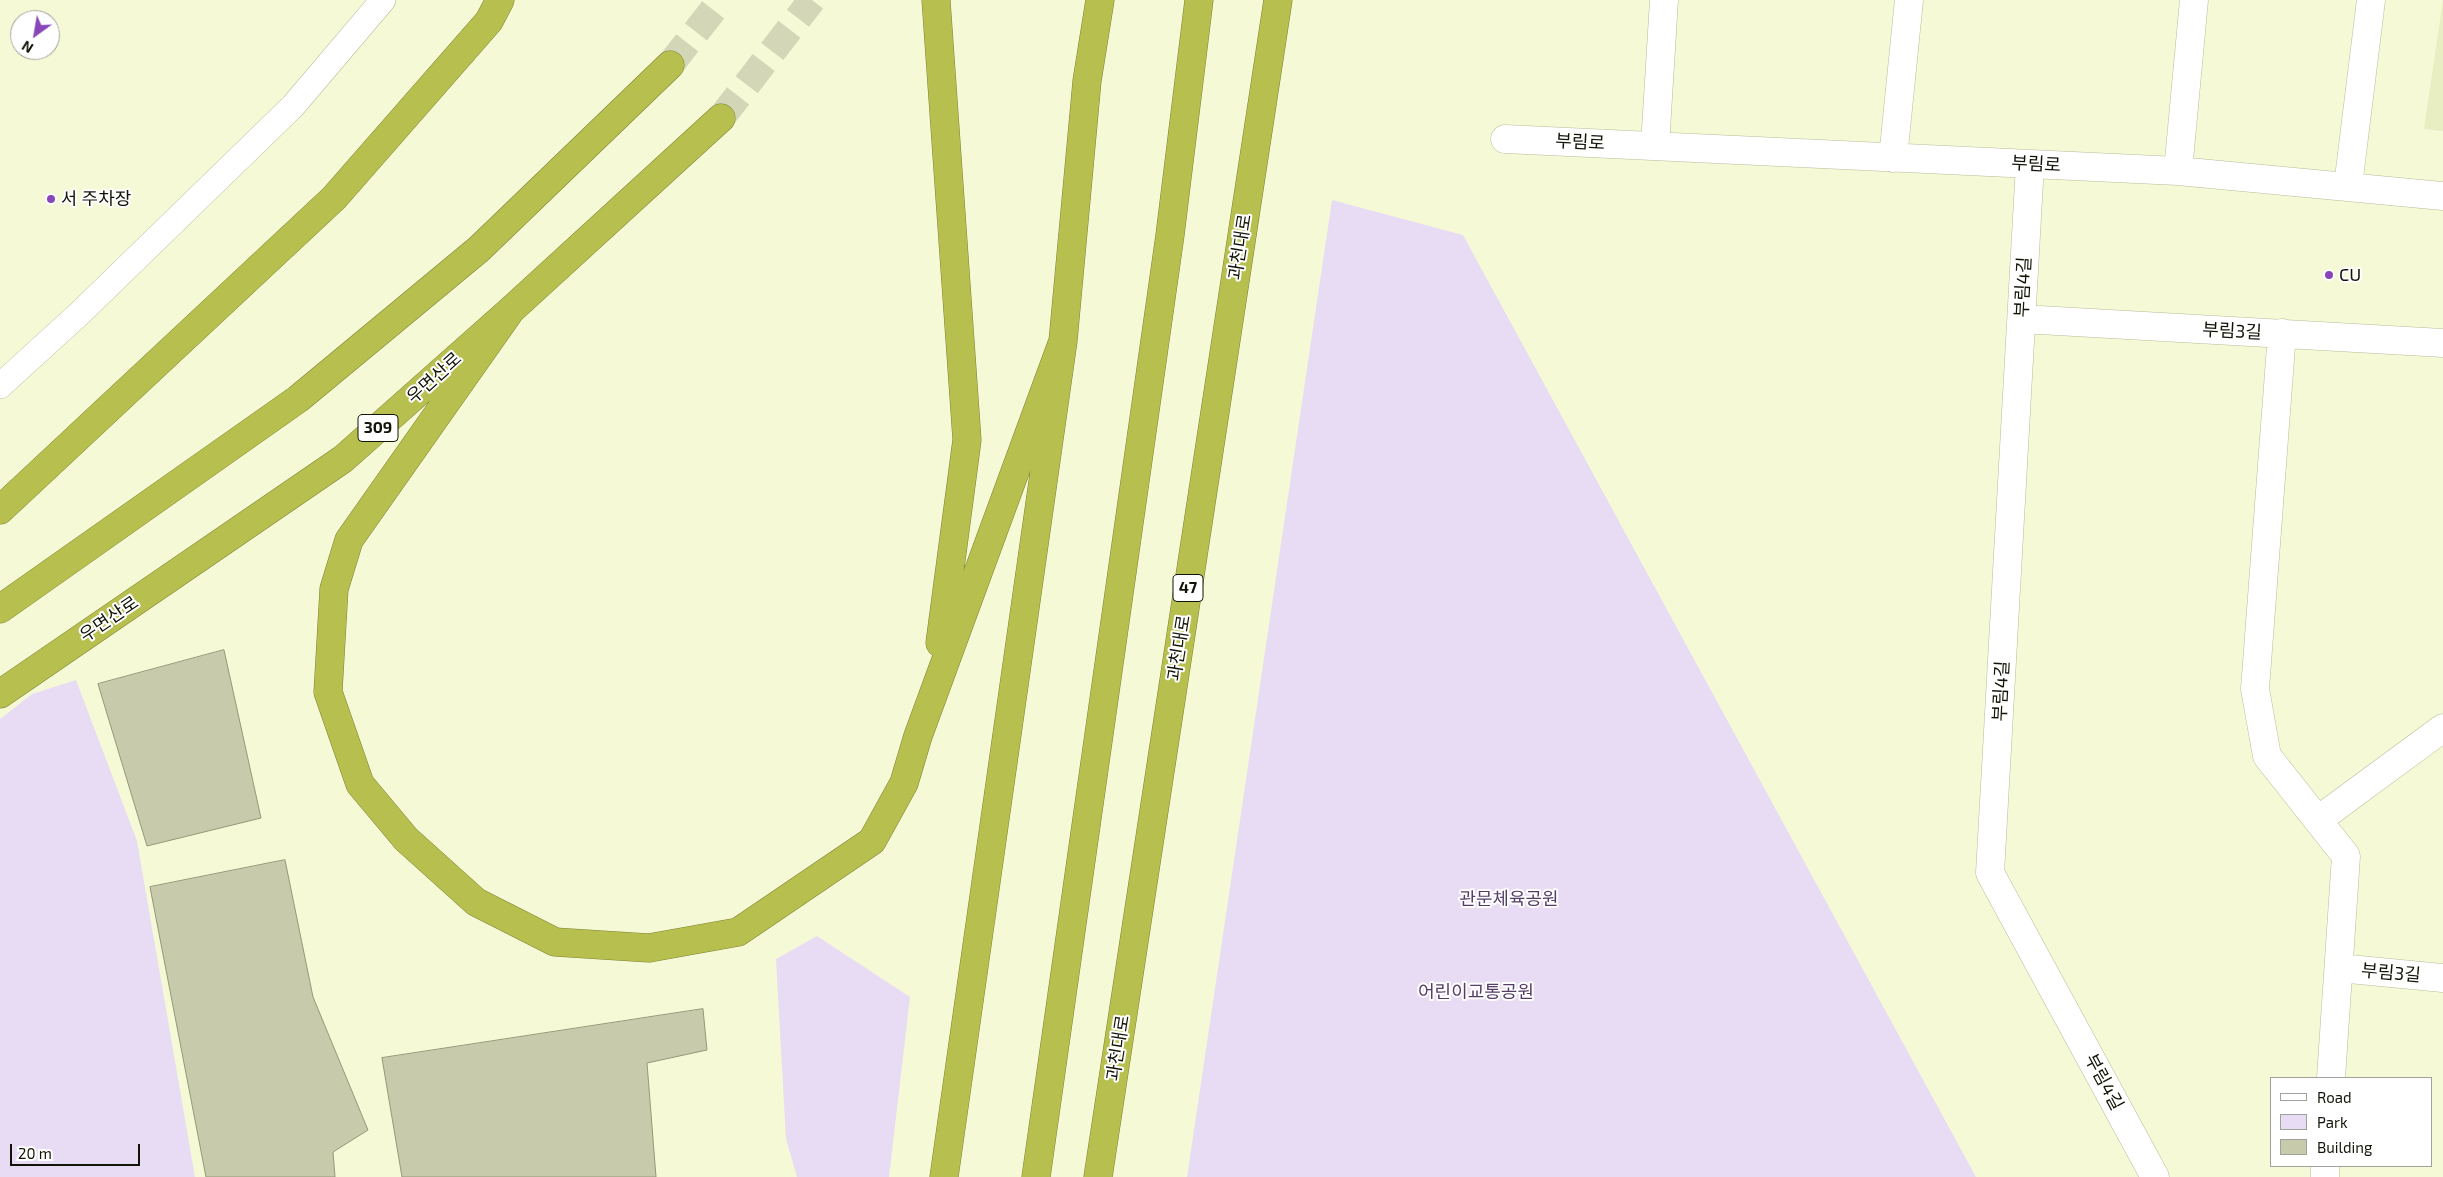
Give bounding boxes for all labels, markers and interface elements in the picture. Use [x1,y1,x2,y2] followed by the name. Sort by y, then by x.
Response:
[10,10,60,60] north arrow
[19,37,36,57] text: N
[1555,130,1605,154] street label: 부림로
[2011,152,2061,176] street label: 부림로
[61,188,131,210] place label: 서 주차장
[45,193,57,205] marker: 서 주차장
[1224,213,1256,281] street label: 과천대로
[2011,256,2035,318] street label: 부림4길
[2339,264,2361,286] place label: CU
[2323,269,2335,281] marker: CU
[2202,319,2262,343] street label: 부림3길
[402,348,466,408] street label: 우면산로
[358,414,398,442] road number: 309
[1173,574,1203,602] road number: 47
[76,592,142,646] street label: 우면산로
[1163,614,1195,682] street label: 과천대로
[1989,660,2013,722] street label: 부림4길
[1459,888,1559,910] park label: 관문체육공원
[2360,960,2422,986] street label: 부림3길
[1418,981,1534,1003] park label: 어린이교통공원
[1102,1014,1134,1082] street label: 과천대로
[2080,1050,2128,1114] street label: 부림4길
[2270,1077,2433,1167] legend
[2317,1088,2352,1106] text: Road
[2317,1113,2348,1131] text: Park
[12,1134,142,1166] scale bar
[2317,1138,2372,1156] text: Building
[18,1144,52,1162] text: 20 m

